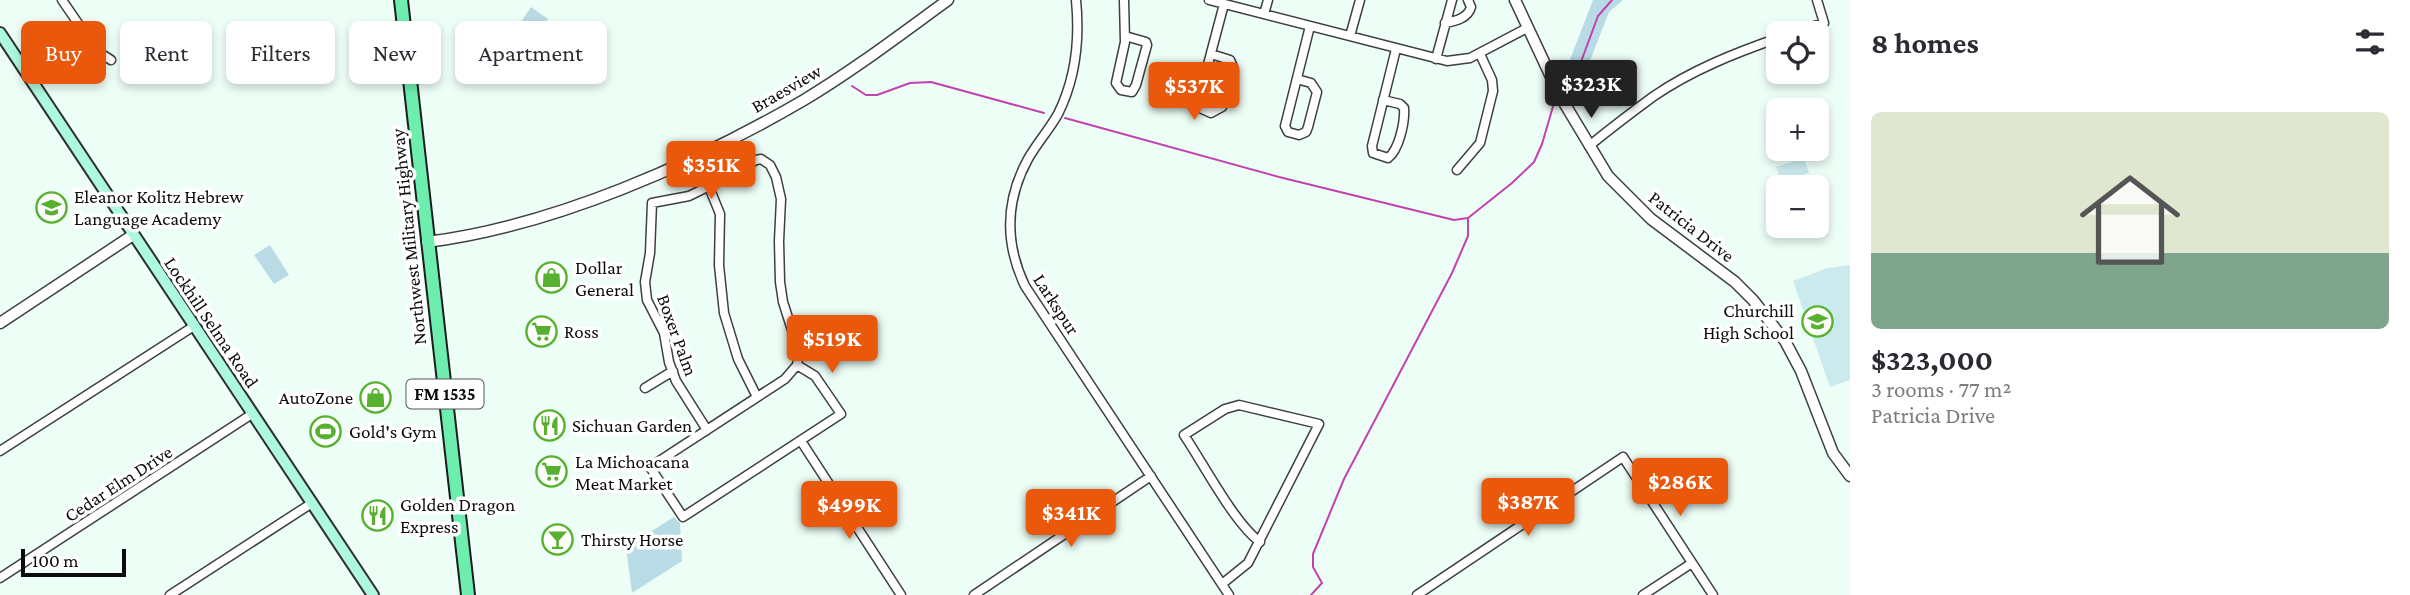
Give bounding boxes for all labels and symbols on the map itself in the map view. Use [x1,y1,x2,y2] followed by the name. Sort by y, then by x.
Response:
[748,60,825,117] street label: Braesview
[1542,60,1640,120] pin: $323K
[1145,62,1243,122] pin: $537K
[387,128,430,346] street label: Northwest Military Highway
[662,142,760,201] pin: $351K
[74,186,243,229] place label: Eleanor Kolitz Hebrew Language Academy
[1645,187,1739,266] street label: Patricia Drive
[34,190,68,224] school or university icon: Eleanor Kolitz Hebrew Language Academy
[160,253,263,392] street label: Lockhill Selma Road
[575,257,634,300] place label: Dollar General
[535,261,569,295] shop icon: Dollar General
[1029,270,1084,339] street label: Larkspur
[653,292,702,379] street label: Boxer Palm
[1703,300,1794,343] place label: Churchill High School
[1800,304,1834,338] school or university icon: Churchill High School
[524,314,558,348] supermarket icon: Ross
[783,316,881,375] pin: $519K
[564,321,599,342] place label: Ross
[359,380,393,414] shop icon: AutoZone
[406,380,484,408] road number: FM 1535
[279,387,353,408] place label: AutoZone
[532,408,566,442] restaurant icon: Sichuan Garden
[309,414,343,448] sports icon: Gold's Gym
[572,415,692,436] place label: Sichuan Garden
[349,421,437,442] place label: Gold's Gym
[61,441,176,526] street label: Cedar Elm Drive
[575,451,690,494] place label: La Michoacana Meat Market
[535,455,569,489] supermarket icon: La Michoacana Meat Market
[1631,458,1729,518] pin: $286K
[1479,478,1577,538] pin: $387K
[800,482,898,541] pin: $499K
[1022,490,1120,549] pin: $341K
[400,494,515,537] place label: Golden Dragon Express
[360,498,394,532] restaurant icon: Golden Dragon Express
[541,522,575,556] bar icon: Thirsty Horse
[581,529,683,550] place label: Thirsty Horse
[21,546,126,578] scale bar

